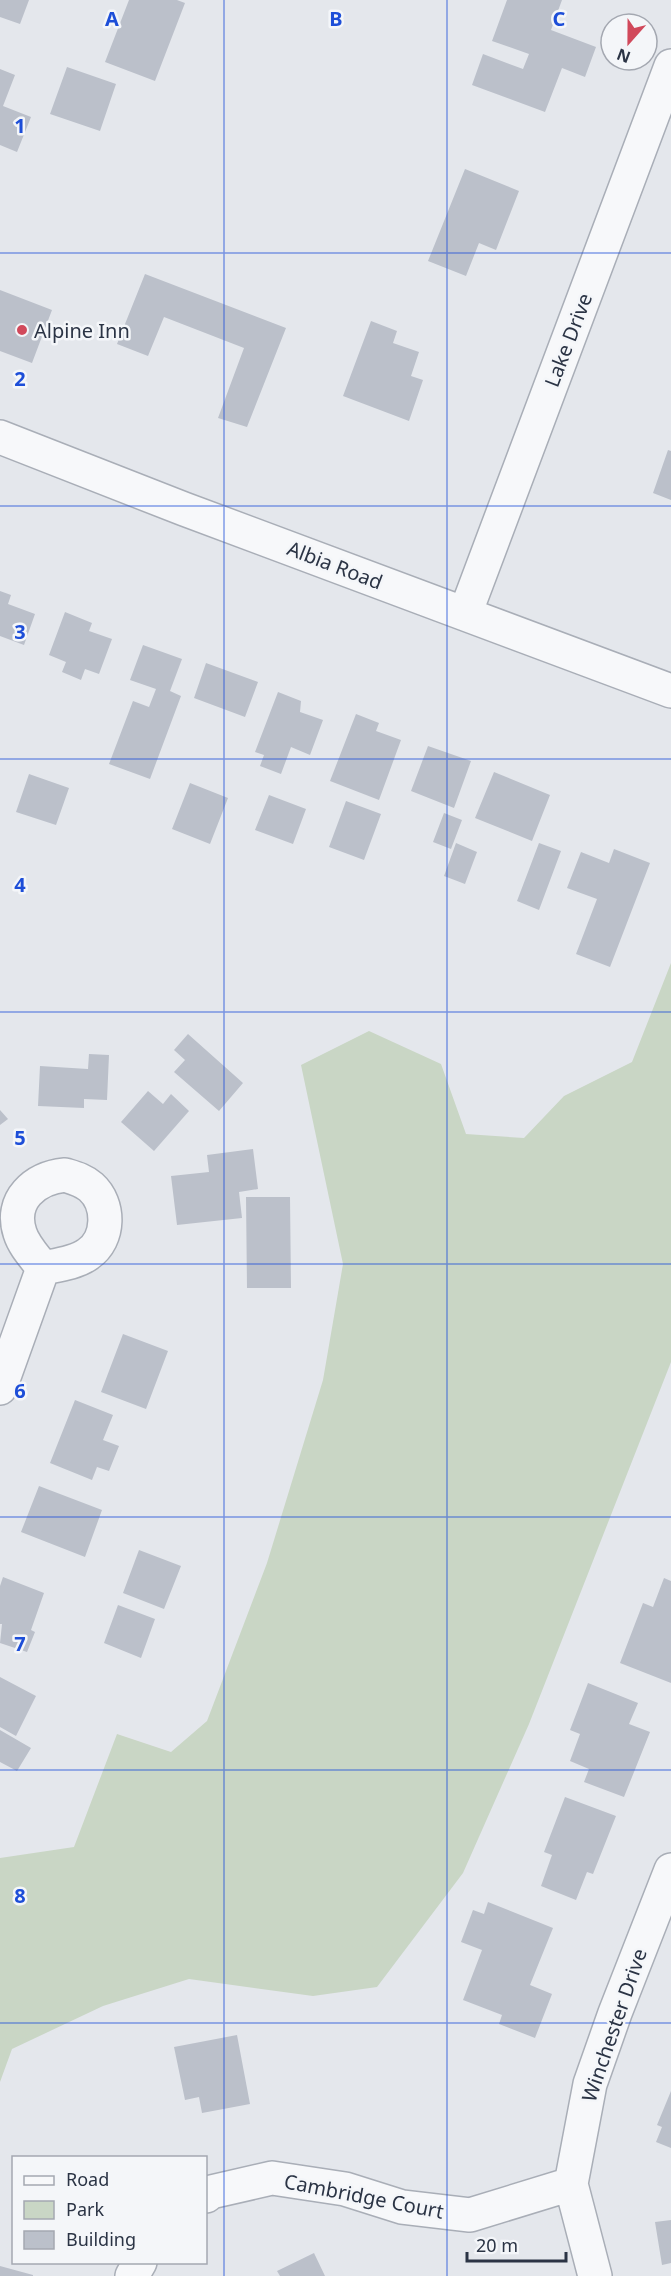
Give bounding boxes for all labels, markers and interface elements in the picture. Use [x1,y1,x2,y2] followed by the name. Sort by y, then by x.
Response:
[105,5,119,32] text: A
[329,5,343,32] text: B
[553,5,566,32] text: C
[599,12,659,72] north arrow
[614,43,634,69] text: N
[14,112,26,139] text: 1
[538,289,598,391] street label: Lake Drive
[34,317,130,344] place label: Alpine Inn
[15,323,29,337] marker: Alpine Inn
[14,365,26,392] text: 2
[284,534,386,596] street label: Albia Road
[14,618,26,645] text: 3
[14,871,26,898] text: 4
[14,1124,26,1151] text: 5
[14,1377,26,1404] text: 6
[14,1630,26,1657] text: 7
[14,1882,26,1909] text: 8
[575,1945,653,2105] street label: Winchester Drive
[12,2156,207,2264] legend
[66,2167,109,2191] text: Road
[282,2167,446,2225] street label: Cambridge Court
[66,2197,104,2221] text: Park
[467,2225,566,2263] scale bar
[66,2227,136,2251] text: Building
[476,2233,518,2257] text: 20 m

